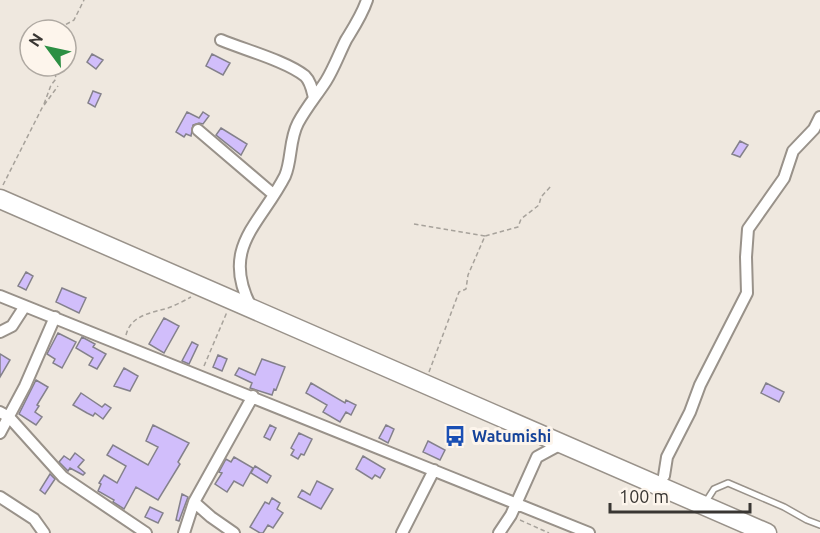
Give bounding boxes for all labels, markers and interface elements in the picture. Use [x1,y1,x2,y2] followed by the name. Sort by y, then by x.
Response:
[18,18,78,78] north arrow
[25,30,46,50] text: N
[443,424,467,448] bus stop icon: Watumishi
[472,427,551,445] place label: Watumishi
[610,476,750,514] scale bar
[619,486,669,506] text: 100 m

